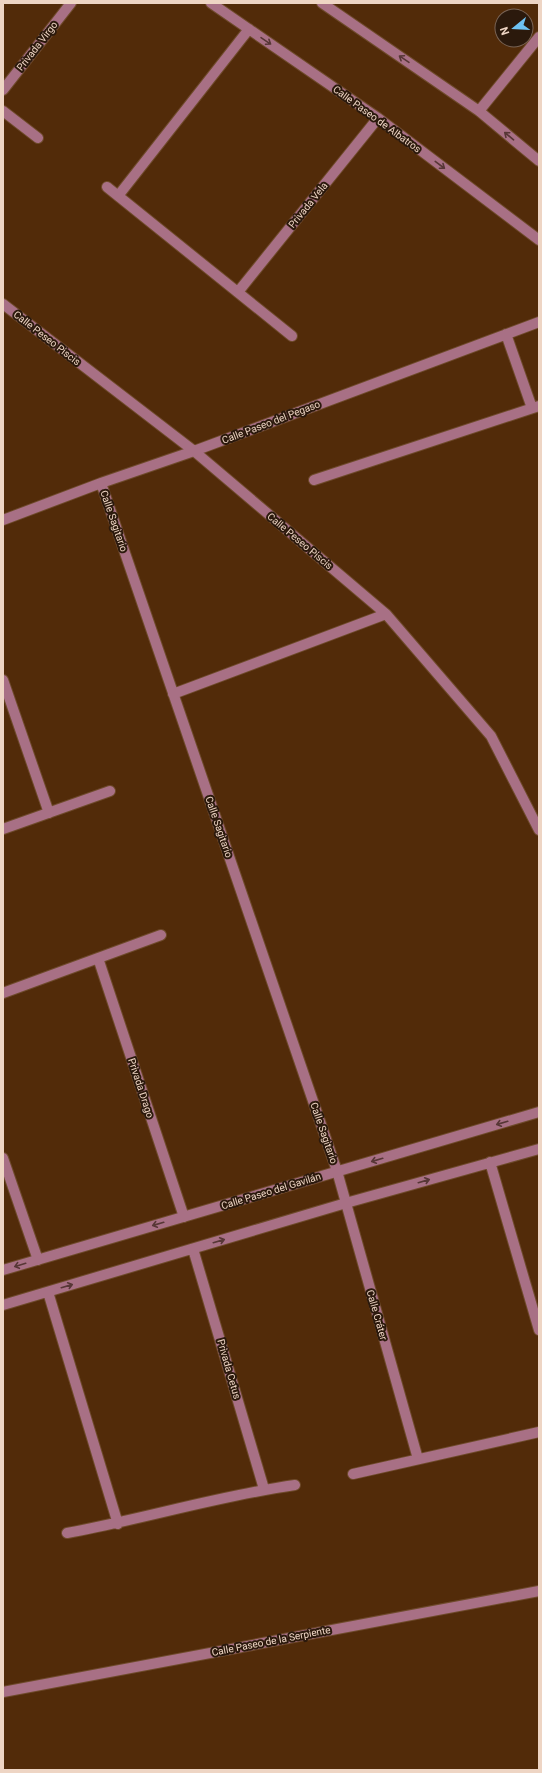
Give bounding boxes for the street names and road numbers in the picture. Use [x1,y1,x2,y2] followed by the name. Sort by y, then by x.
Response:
[14,19,60,73] street label: Privada Virgo
[331,83,423,155] street label: Calle Paseo de Albatros
[286,180,330,230] street label: Privada Vela
[11,309,83,367] street label: Calle Peseo Piscis
[220,398,322,446] street label: Calle Paseo del Pegaso
[98,489,130,553] street label: Calle Sagitario
[265,511,335,571] street label: Calle Peseo Piscis
[203,795,235,859] street label: Calle Sagitario
[126,1057,156,1120] street label: Privada Drago
[308,1101,340,1165] street label: Calle Sagitario
[220,1171,322,1211] street label: Calle Paseo del Gavilán
[365,1289,390,1342] street label: Calle Cráter
[215,1338,243,1400] street label: Privada Cetus
[211,1624,331,1658] street label: Calle Paseo de la Serpiente

